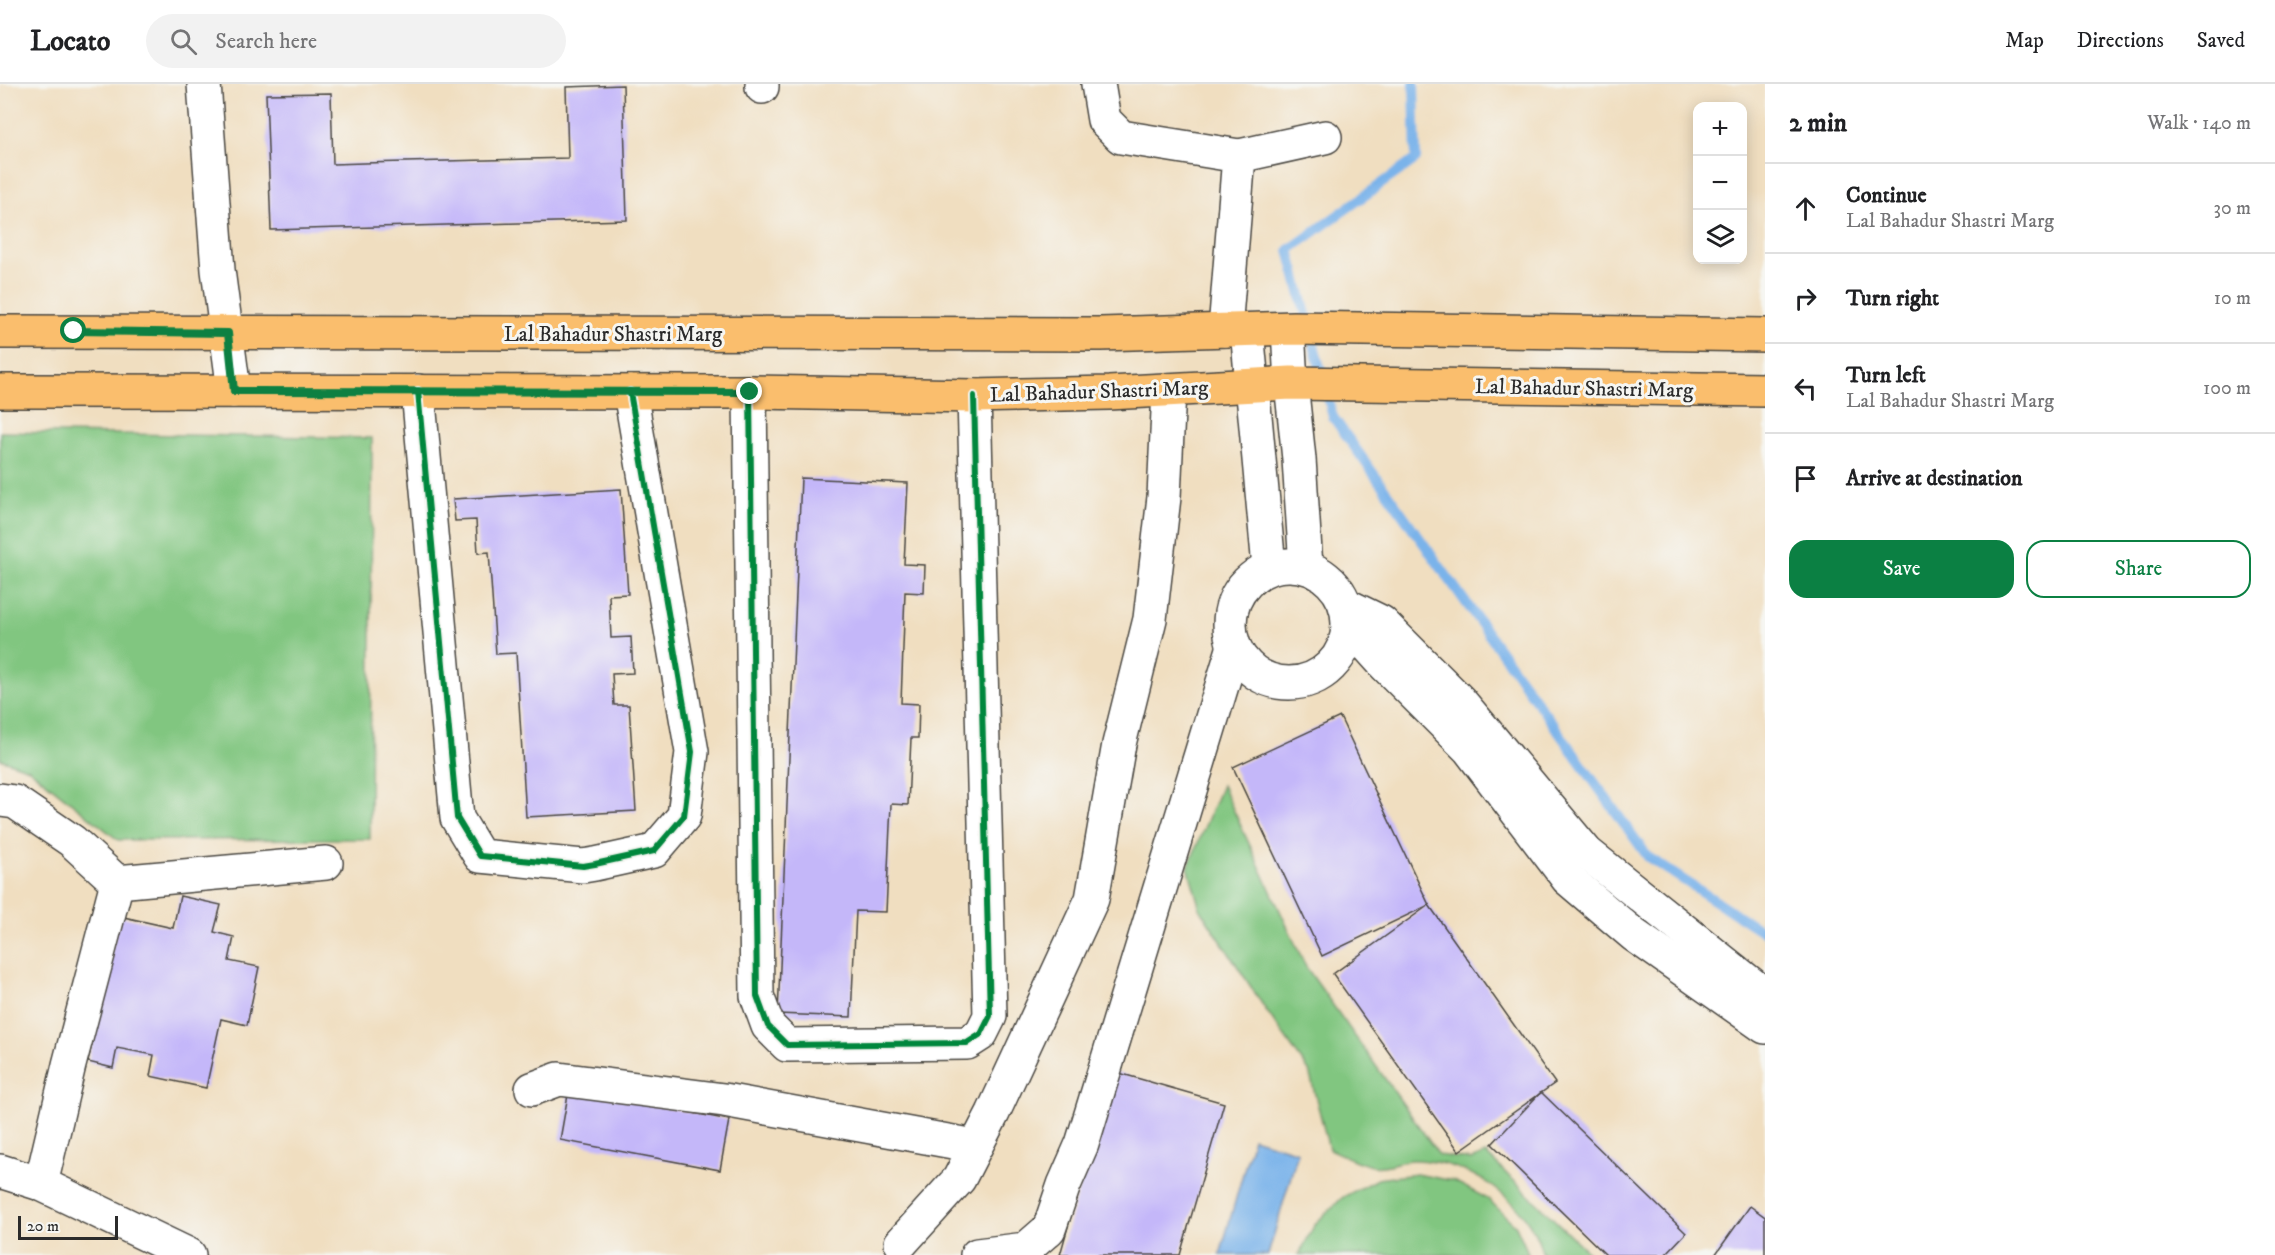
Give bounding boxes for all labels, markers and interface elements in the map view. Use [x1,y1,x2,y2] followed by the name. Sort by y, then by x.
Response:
[146,14,566,68] search box
[30,24,110,59] text: Locato
[167,25,200,58] icon: search
[215,28,317,55] text: Search here
[2005,28,2044,54] text: Map
[2077,28,2164,54] text: Directions
[2197,28,2245,54] text: Saved
[1693,102,1747,264] map controls
[1693,102,1747,156] button: +
[1789,107,1847,140] text: 2 min
[2147,111,2251,136] text: Walk · 140 m
[1693,156,1747,210] button: −
[1846,182,1927,209] text: Continue
[1789,192,1822,225] icon: ahead
[2213,196,2251,221] text: 30 m
[1846,209,2054,234] text: Lal Bahadur Shastri Marg
[1693,210,1747,264] button: layers
[1789,282,1822,315] icon: right
[1846,285,1939,312] text: Turn right
[2214,286,2251,311] text: 10 m
[60,317,86,343] route start
[504,322,723,348] street label: Lal Bahadur Shastri Marg
[1846,362,1926,389] text: Turn left
[1789,372,1822,405] icon: left
[1475,374,1694,404] street label: Lal Bahadur Shastri Marg
[989,375,1209,409] street label: Lal Bahadur Shastri Marg
[2203,376,2251,401] text: 100 m
[736,378,762,404] route end
[1846,389,2054,414] text: Lal Bahadur Shastri Marg
[1789,462,1822,495] icon: arrive
[1846,465,2023,492] text: Arrive at destination
[1789,540,2014,598] button: Save
[2026,540,2251,598] button: Share
[18,1213,118,1240] scale bar
[27,1216,59,1236] text: 20 m

